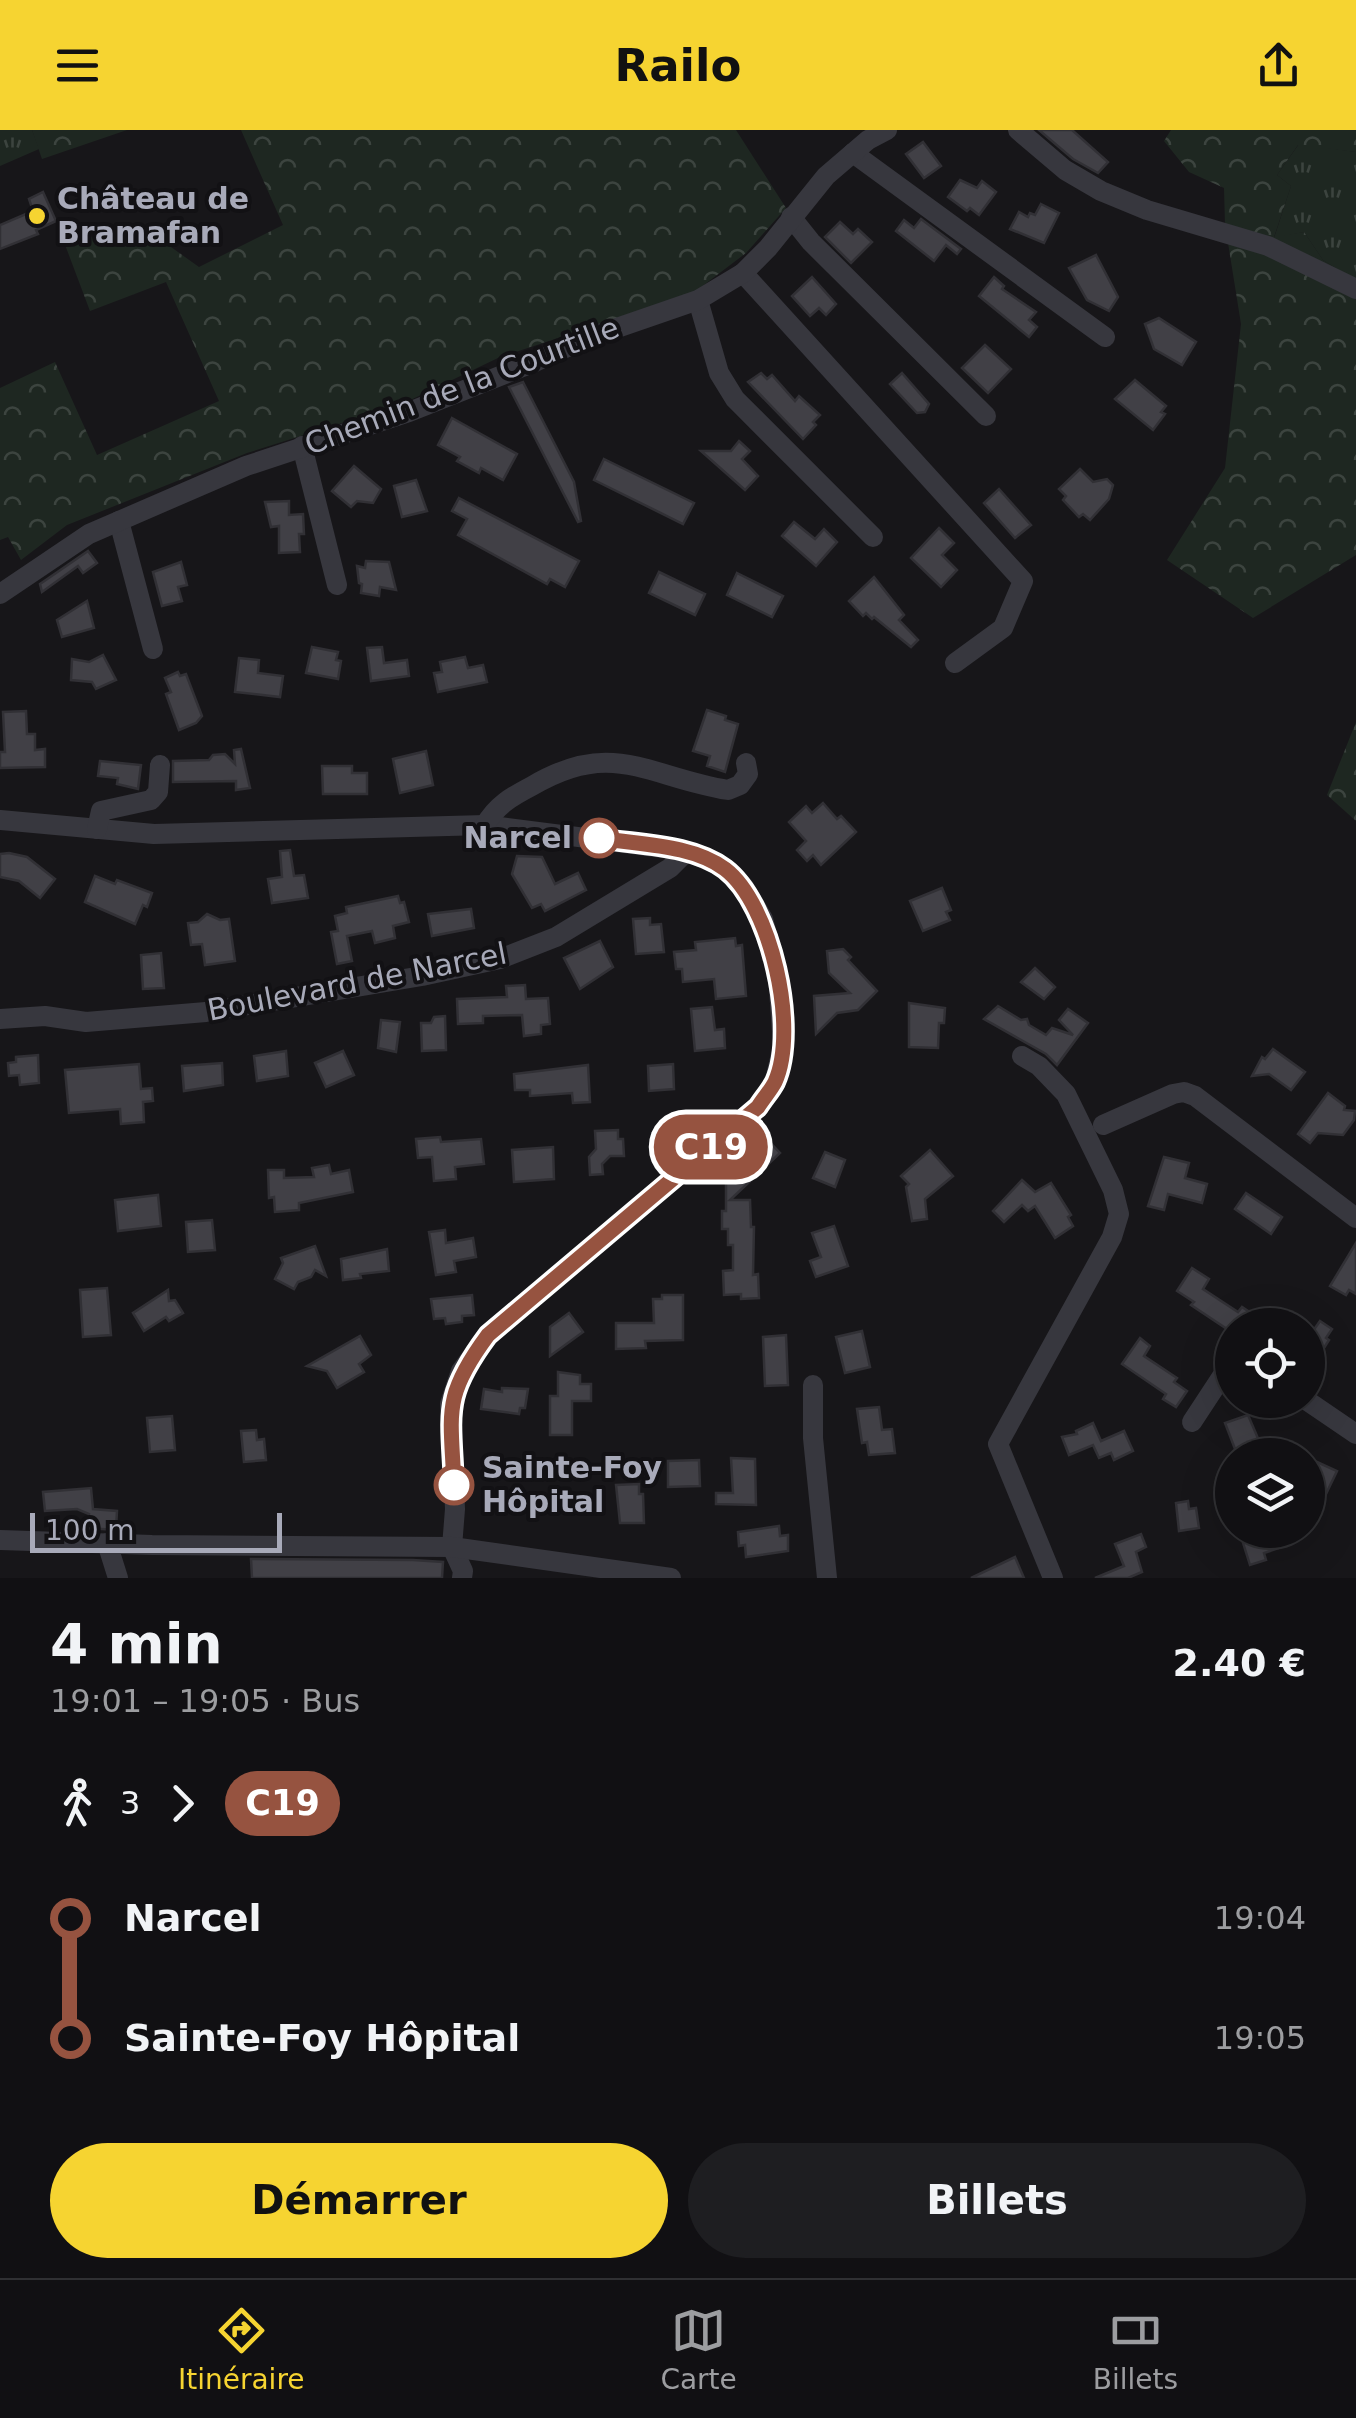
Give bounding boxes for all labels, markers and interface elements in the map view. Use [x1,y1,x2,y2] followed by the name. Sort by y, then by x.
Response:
[50,38,105,93] icon: menu
[1251,38,1306,93] icon: share
[615,39,741,92] text: Railo
[57,181,249,250] place label: Château de Bramafan
[26,205,48,227] marker: Château de Bramafan
[300,309,624,462] street label: Chemin de la Courtille
[580,819,618,857] marker: Narcel
[463,820,572,855] place label: Narcel
[204,935,509,1028] street label: Boulevard de Narcel
[654,1114,768,1180] line badge: C19
[674,1127,748,1167] text: C19
[1215,1308,1325,1548] map controls
[1215,1308,1325,1418] button: locate
[1215,1438,1325,1548] button: layers
[482,1450,663,1519] place label: Sainte-Foy Hôpital
[435,1466,473,1504] marker: Sainte-Foy Hôpital
[30,1508,282,1552] scale bar
[45,1514,135,1547] text: 100 m
[50,1612,223,1676] text: 4 min
[1173,1641,1306,1685] text: 2.40 €
[50,1682,360,1720] text: 19:01 – 19:05 · Bus
[50,1776,105,1831] icon: walk
[155,1776,210,1831] icon: forward
[245,1783,320,1823] text: C19
[120,1784,140,1822] text: 3
[124,1896,262,1940] text: Narcel
[1214,1899,1306,1937] text: 19:04
[124,2016,520,2060] text: Sainte-Foy Hôpital
[1214,2019,1306,2057] text: 19:05
[50,2143,668,2258] button: Démarrer
[688,2143,1306,2258] button: Billets
[178,2303,305,2396] tab: Itinéraire
[660,2303,737,2396] tab: Carte
[1093,2303,1178,2396] tab: Billets

